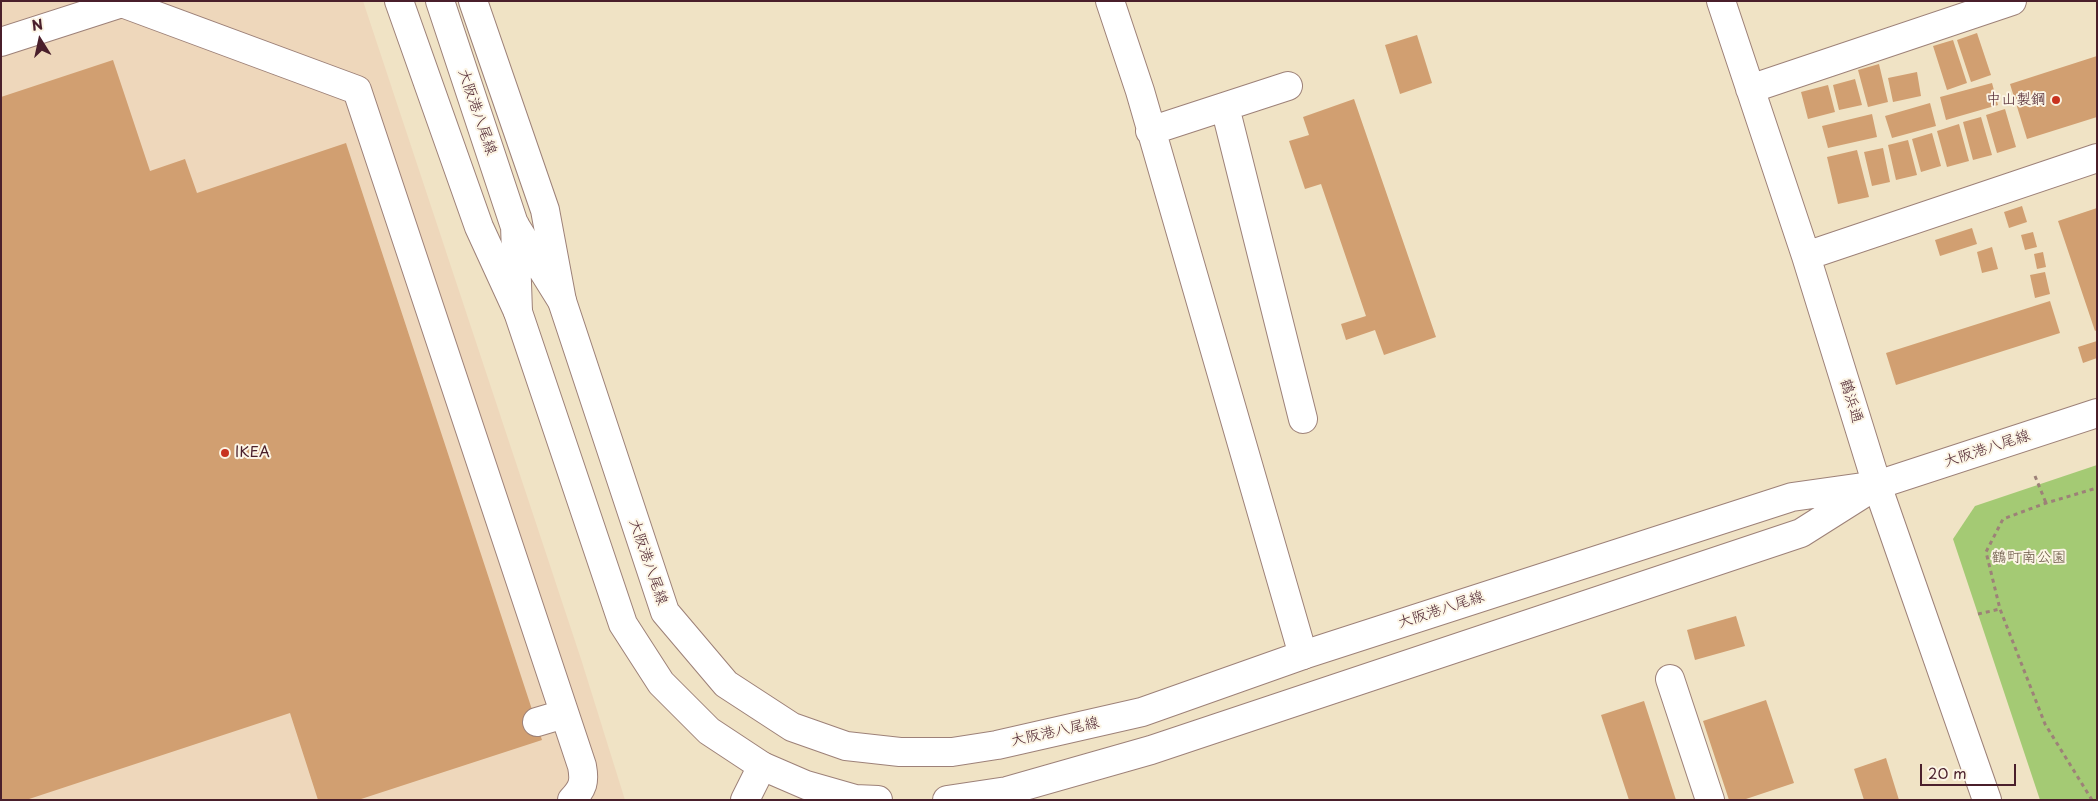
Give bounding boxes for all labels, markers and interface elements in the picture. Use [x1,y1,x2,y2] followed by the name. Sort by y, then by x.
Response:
[30,13,45,36] text: N
[15,15,65,65] north arrow
[454,67,500,157] street label: 大阪港八尾線
[1986,91,2046,109] place label: 中山製鋼
[2050,94,2062,106] marker: 中山製鋼
[1836,377,1866,425] street label: 鶴浜通
[1941,427,2033,471] street label: 大阪港八尾線
[235,444,270,462] place label: IKEA
[219,447,231,459] marker: IKEA
[625,517,671,607] street label: 大阪港八尾線
[1992,549,2066,567] park label: 鶴町南公園
[1395,588,1487,632] street label: 大阪港八尾線
[1009,714,1101,750] street label: 大阪港八尾線
[1923,754,2019,786] scale bar
[1928,761,1967,784] text: 20 m

